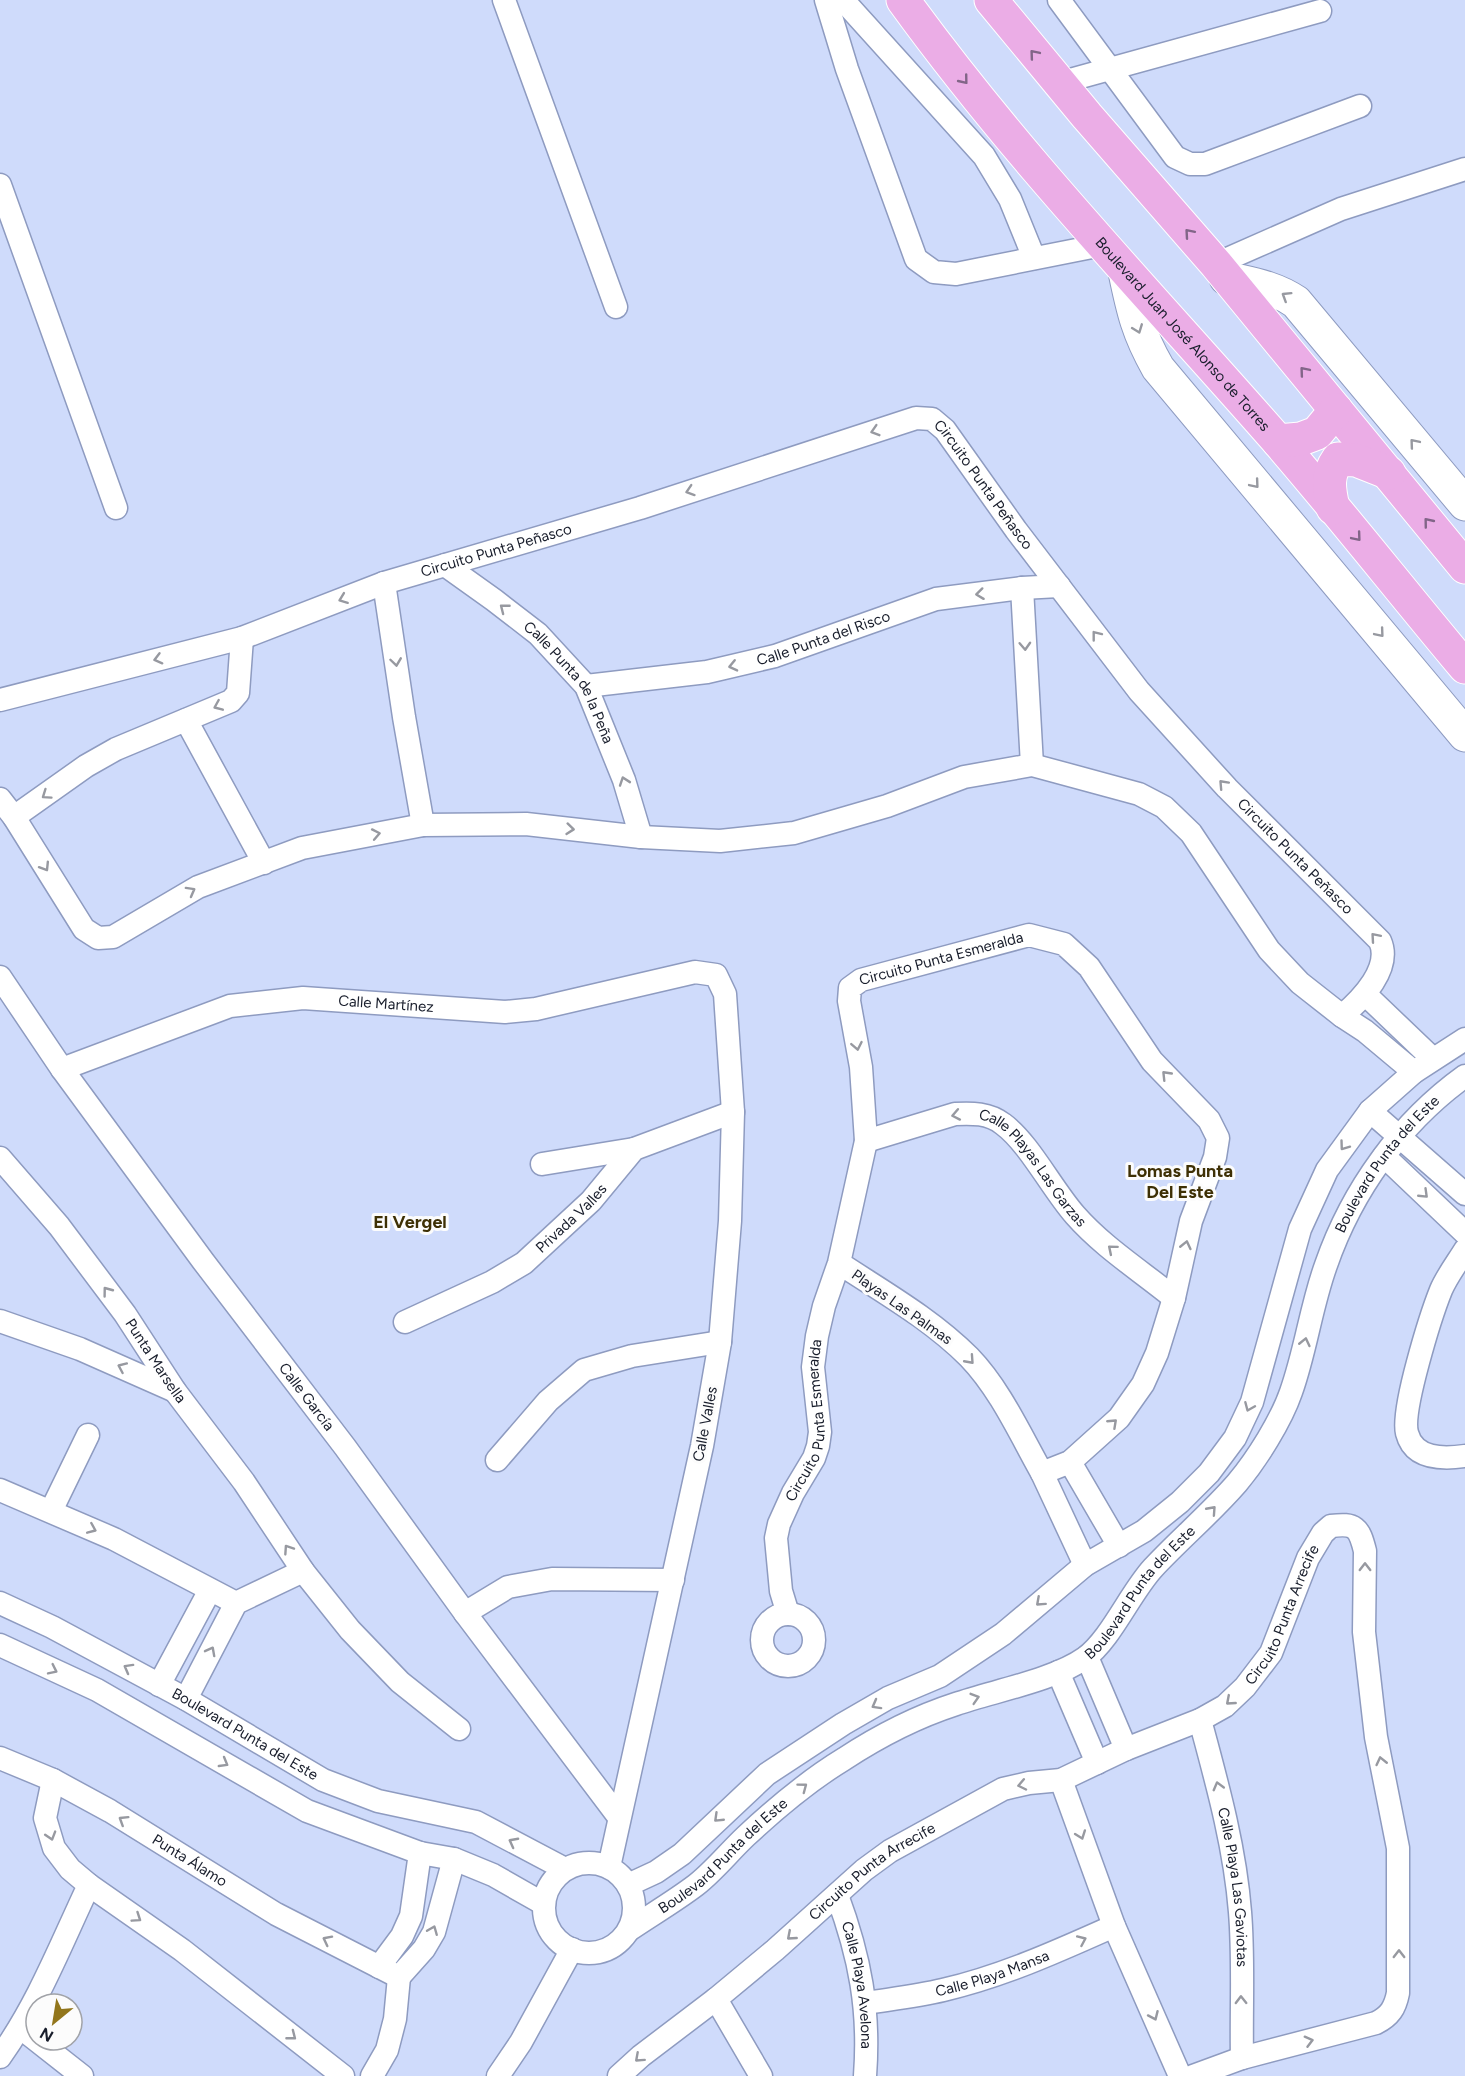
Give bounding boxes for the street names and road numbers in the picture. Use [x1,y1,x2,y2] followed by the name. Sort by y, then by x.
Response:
[1092,234,1274,435] street label: Boulevard Juan José Alonso de Torres
[930,416,1037,553] street label: Circuito Punta Peñasco
[419,519,574,581] street label: Circuito Punta Peñasco
[755,607,893,669] street label: Calle Punta del Risco
[520,617,617,746] street label: Calle Punta de la Peña
[1234,795,1357,918] street label: Circuito Punta Peñasco
[857,928,1025,989] street label: Circuito Punta Esmeralda
[338,991,434,1016] street label: Calle Martínez
[1331,1092,1443,1236] street label: Boulevard Punta del Este
[977,1105,1090,1231] street label: Calle Playas Las Garzas
[532,1180,610,1257] street label: Privada Valles
[848,1266,956,1348] street label: Playas Las Palmas
[121,1315,190,1407] street label: Punta Marsella
[781,1338,829,1504] street label: Circuito Punta Esmeralda
[275,1359,338,1434] street label: Calle García
[689,1385,721,1463] street label: Calle Valles
[1081,1522,1199,1663] street label: Boulevard Punta del Este
[1241,1541,1323,1688] street label: Circuito Punta Arrecife
[169,1684,321,1784] street label: Boulevard Punta del Este
[655,1794,791,1917] street label: Boulevard Punta del Este
[1214,1806,1251,1967] street label: Calle Playa Las Gaviotas
[805,1819,938,1924] street label: Circuito Punta Arrecife
[149,1830,231,1891] street label: Punta Álamo
[838,1919,875,2049] street label: Calle Playa Avelona
[934,1946,1052,2000] street label: Calle Playa Mansa

